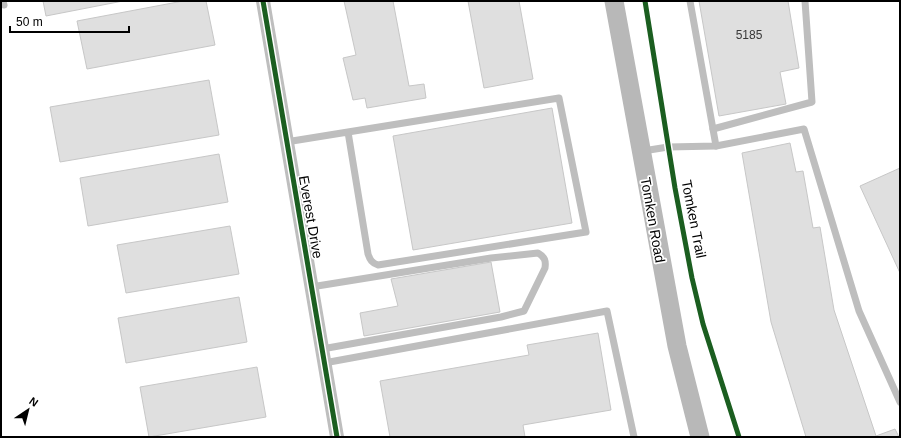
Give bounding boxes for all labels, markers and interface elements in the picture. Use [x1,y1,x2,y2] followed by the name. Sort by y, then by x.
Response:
[10,8,129,34] scale bar
[16,15,43,29] text: 50 m
[736,28,763,42] house number: 5185
[296,174,326,260] street label: Everest Drive
[638,176,668,264] street label: Tomken Road
[679,179,709,259] street label: Tomken Trail
[8,390,48,430] north arrow
[27,395,40,409] text: N

